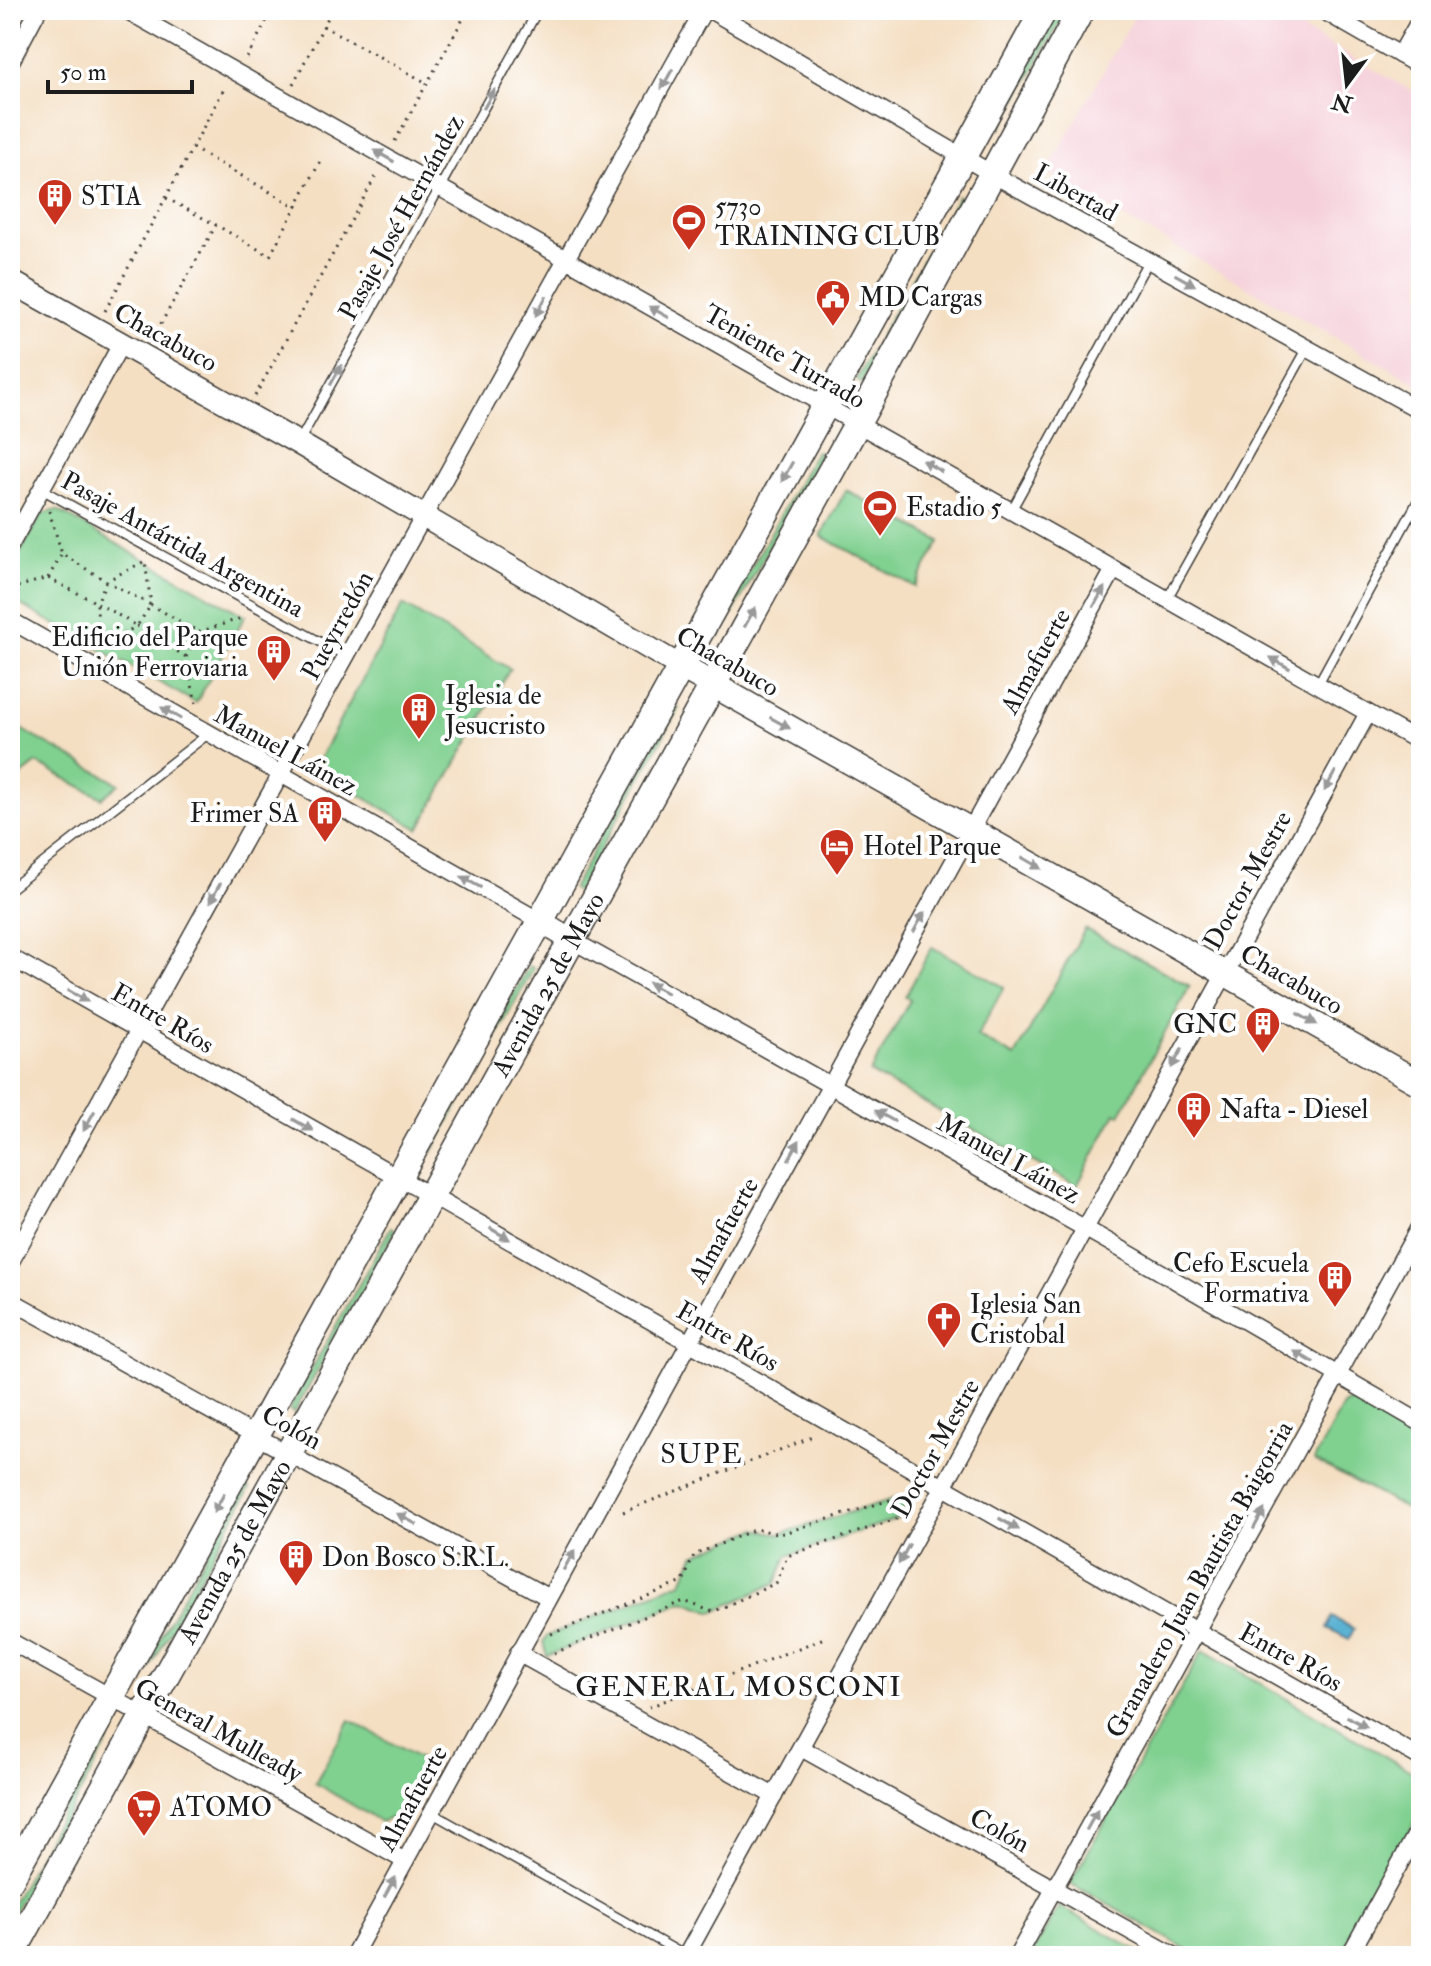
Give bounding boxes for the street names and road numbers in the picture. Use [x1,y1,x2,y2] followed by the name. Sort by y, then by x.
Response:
[332,109,472,326] street label: Pasaje José Hernández
[1028,157,1123,229] street label: Libertad
[108,296,223,379] street label: Chacabuco
[698,298,871,416] street label: Teniente Turrado
[56,465,310,625] street label: Pasaje Antártida Argentina
[295,565,381,686] street label: Pueyrredón
[993,603,1078,721] street label: Almafuerte
[670,620,785,704] street label: Chacabuco
[208,698,363,804] street label: Manuel Láinez
[1197,805,1299,955] street label: Doctor Mestre
[484,887,612,1083] street label: Avenida 25 de Mayo
[1234,938,1349,1022] street label: Chacabuco
[105,977,220,1061] street label: Entre Ríos
[931,1106,1086,1212] street label: Manuel Láinez
[681,1172,766,1290] street label: Almafuerte
[670,1295,785,1379] street label: Entre Ríos
[885,1373,987,1523] street label: Doctor Mestre
[256,1398,327,1457] street label: Colón
[1099,1415,1301,1744] street label: Granadero Juan Bautista Baigorria
[171,1454,299,1651] street label: Avenida 25 de Mayo
[1233,1616,1348,1699] street label: Entre Ríos
[129,1672,308,1790] street label: General Mulleady
[370,1740,455,1858] street label: Almafuerte
[964,1801,1035,1860] street label: Colón

